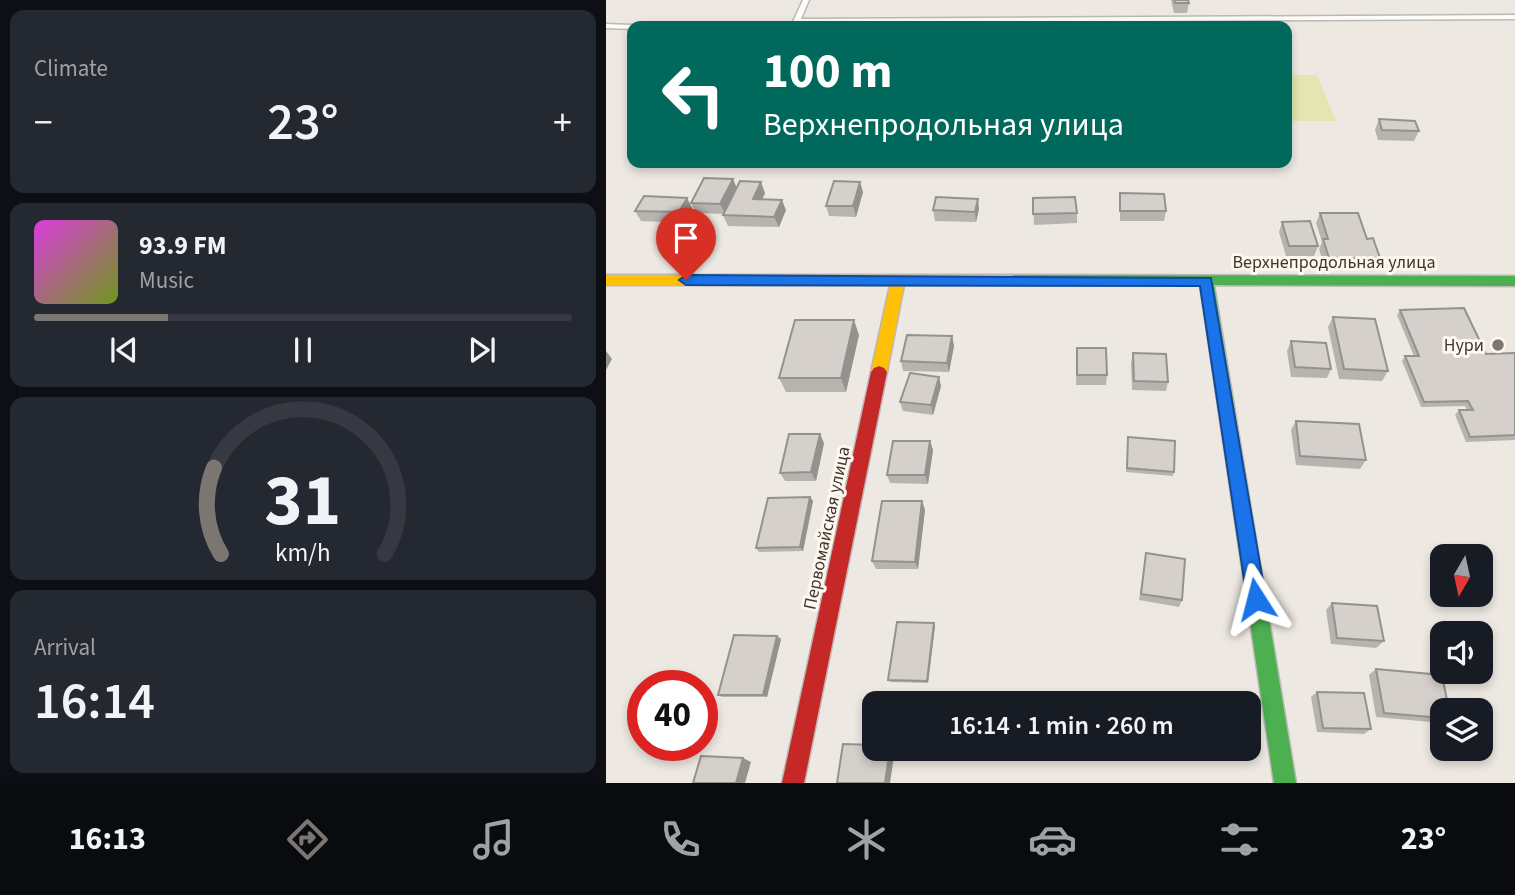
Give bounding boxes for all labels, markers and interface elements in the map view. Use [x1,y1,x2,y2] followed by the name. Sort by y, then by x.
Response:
[763,37,892,107] text: 100 m
[648,49,739,140] icon: left
[34,52,108,85] text: Climate
[267,86,339,160] text: 23°
[34,96,53,150] text: −
[553,96,572,150] text: +
[763,102,1124,148] text: Верхнепродольная улица
[656,208,716,280] pin
[667,219,705,257] icon: arrive
[139,227,227,264] text: 93.9 FM
[1233,250,1435,275] street label: Верхнепродольная улица
[139,264,194,297] text: Music
[105,331,143,369] icon: previous
[284,331,322,369] icon: pause
[463,331,501,369] icon: next
[1444,333,1484,358] place label: Нури
[1490,337,1506,353] marker: Нури
[798,444,856,612] street label: Первомайская улица
[265,450,341,554] text: 31
[275,535,331,571] text: km/h
[1430,544,1493,607] north arrow
[1430,544,1493,761] map controls
[1219,562,1293,636] position arrow
[1430,621,1493,684] button: sound
[34,631,96,664] text: Arrival
[34,665,155,739] text: 16:14
[627,670,718,761] speed limit sign: 40
[1430,698,1493,761] button: layers
[949,707,1174,744] text: 16:14 · 1 min · 260 m
[283,815,332,864] icon: directions
[469,815,518,864] icon: music
[656,815,705,864] icon: phone
[842,815,891,864] icon: climate
[1028,815,1077,864] icon: car
[1215,815,1264,864] icon: filters
[69,816,146,862] text: 16:13
[1401,816,1446,862] text: 23°

